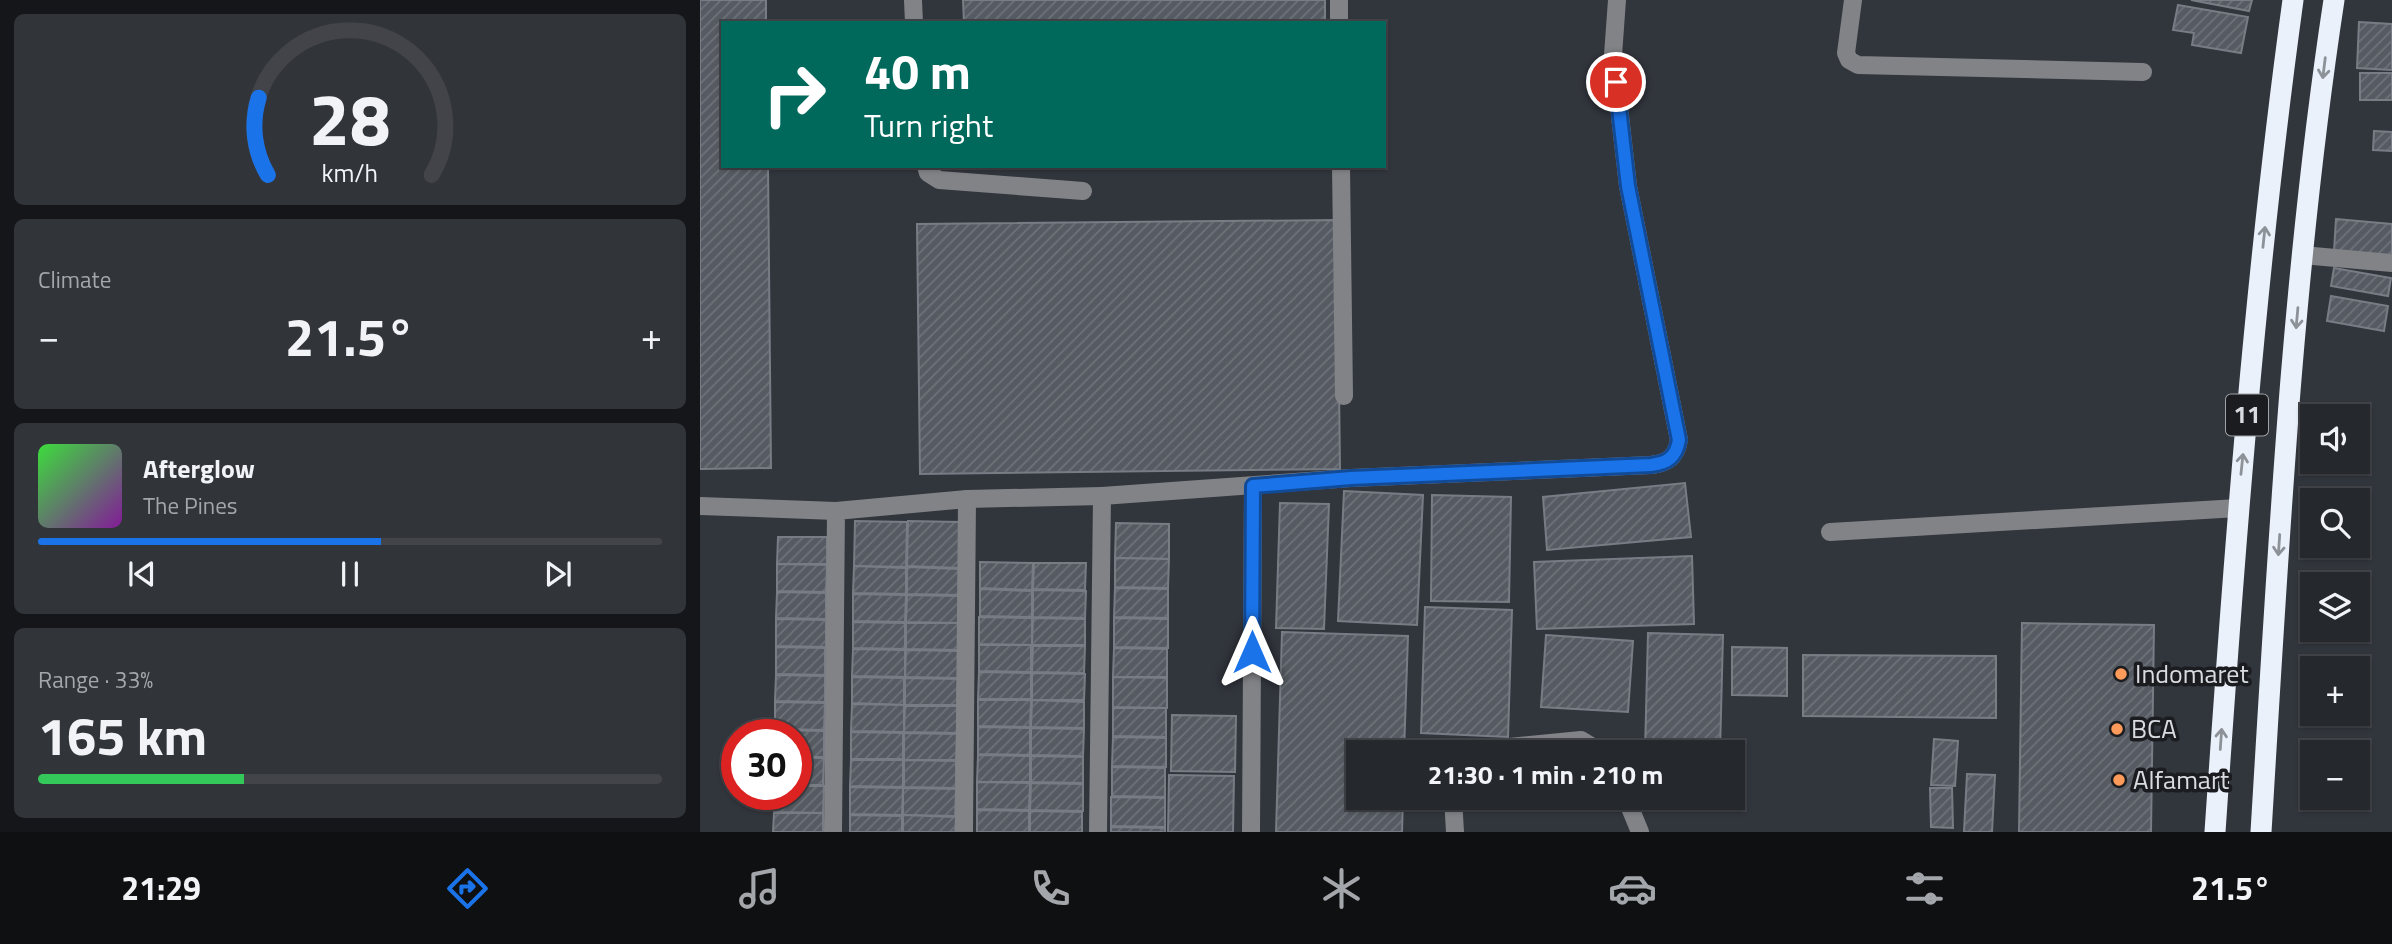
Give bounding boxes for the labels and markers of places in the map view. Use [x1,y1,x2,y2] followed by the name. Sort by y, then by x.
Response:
[1586,52,1646,112] pin
[2135,654,2249,693] place label: Indomaret
[2113,666,2129,682] marker: Indomaret
[2131,709,2177,748] place label: BCA
[2109,721,2125,737] marker: BCA
[2133,760,2229,799] place label: Alfamart
[2111,772,2127,788] marker: Alfamart

